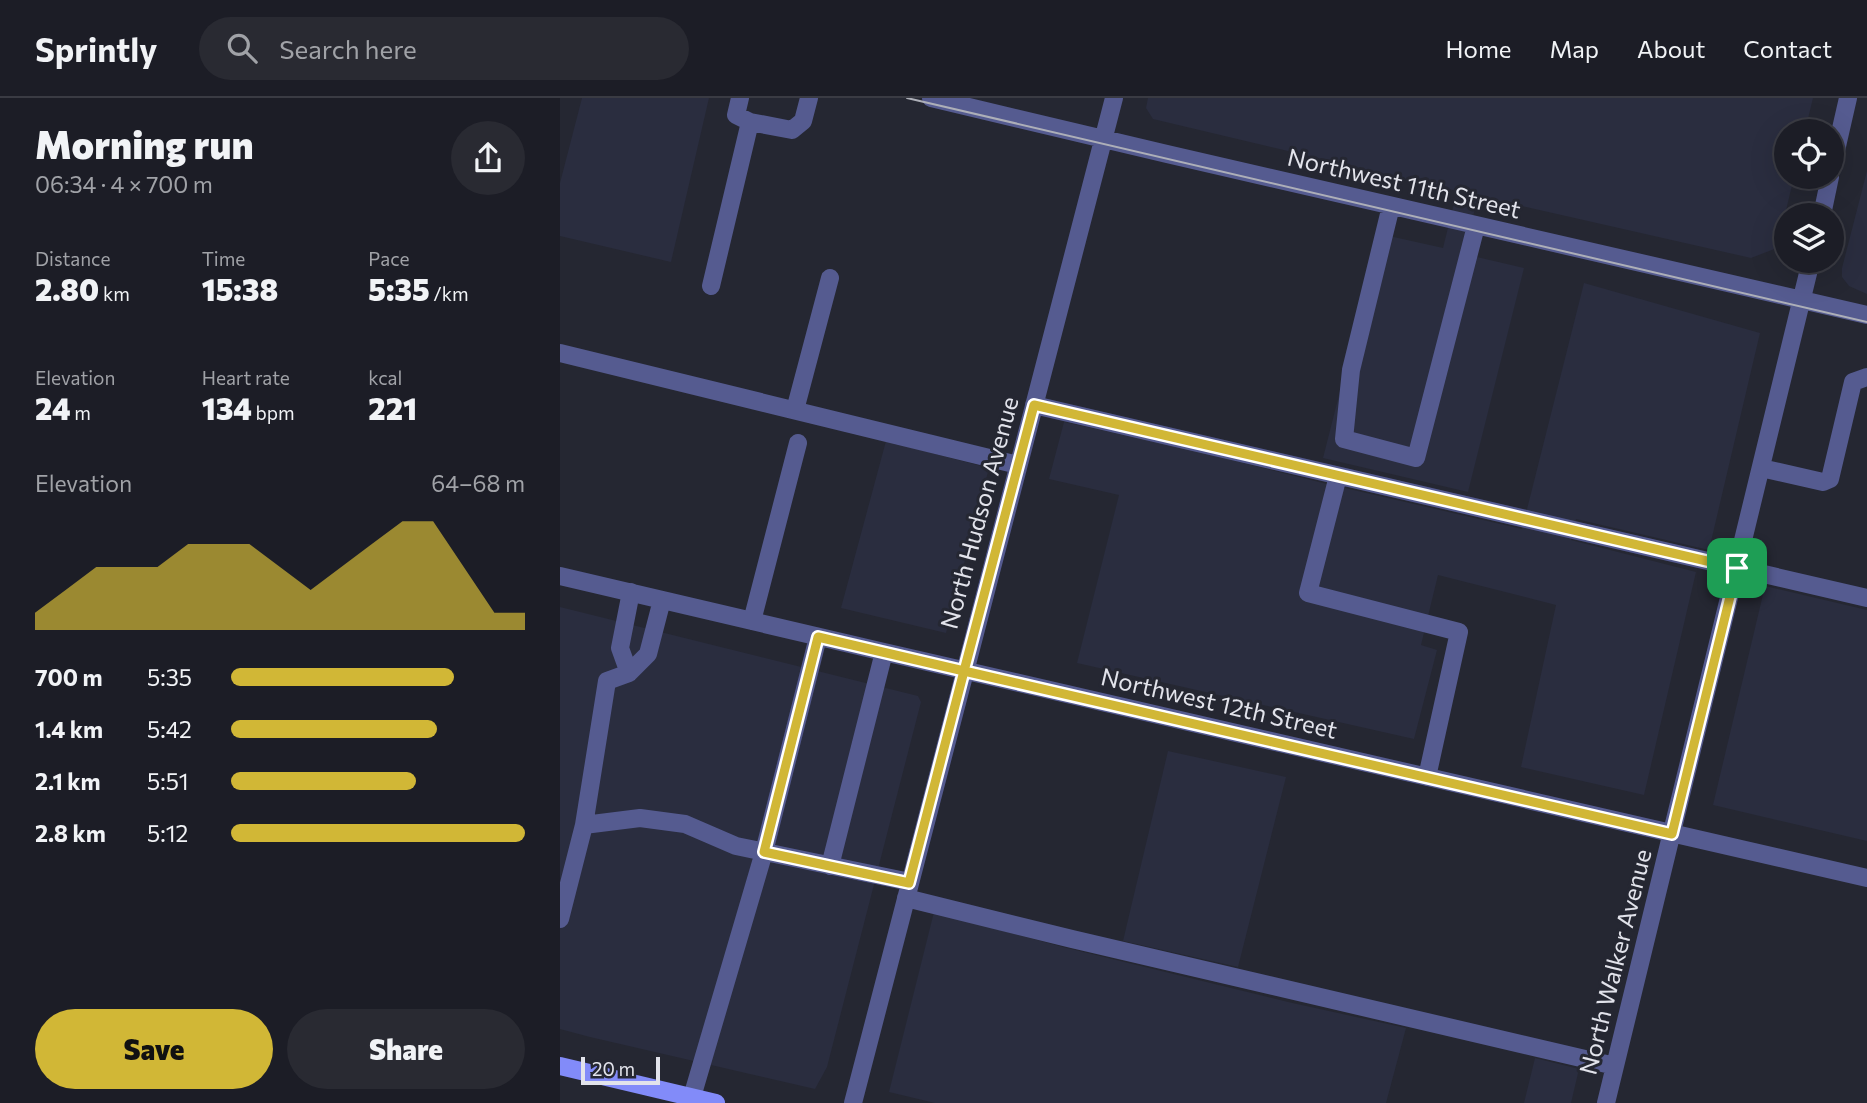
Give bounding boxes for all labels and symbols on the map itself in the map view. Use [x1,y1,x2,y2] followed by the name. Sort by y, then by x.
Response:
[1285,142,1524,224] street label: Northwest 11th Street
[934,393,1023,632] street label: North Hudson Avenue
[1707,538,1767,598] pin
[1098,661,1340,744] street label: Northwest 12th Street
[1572,846,1657,1077] street label: North Walker Avenue
[581,1054,660,1086] scale bar

